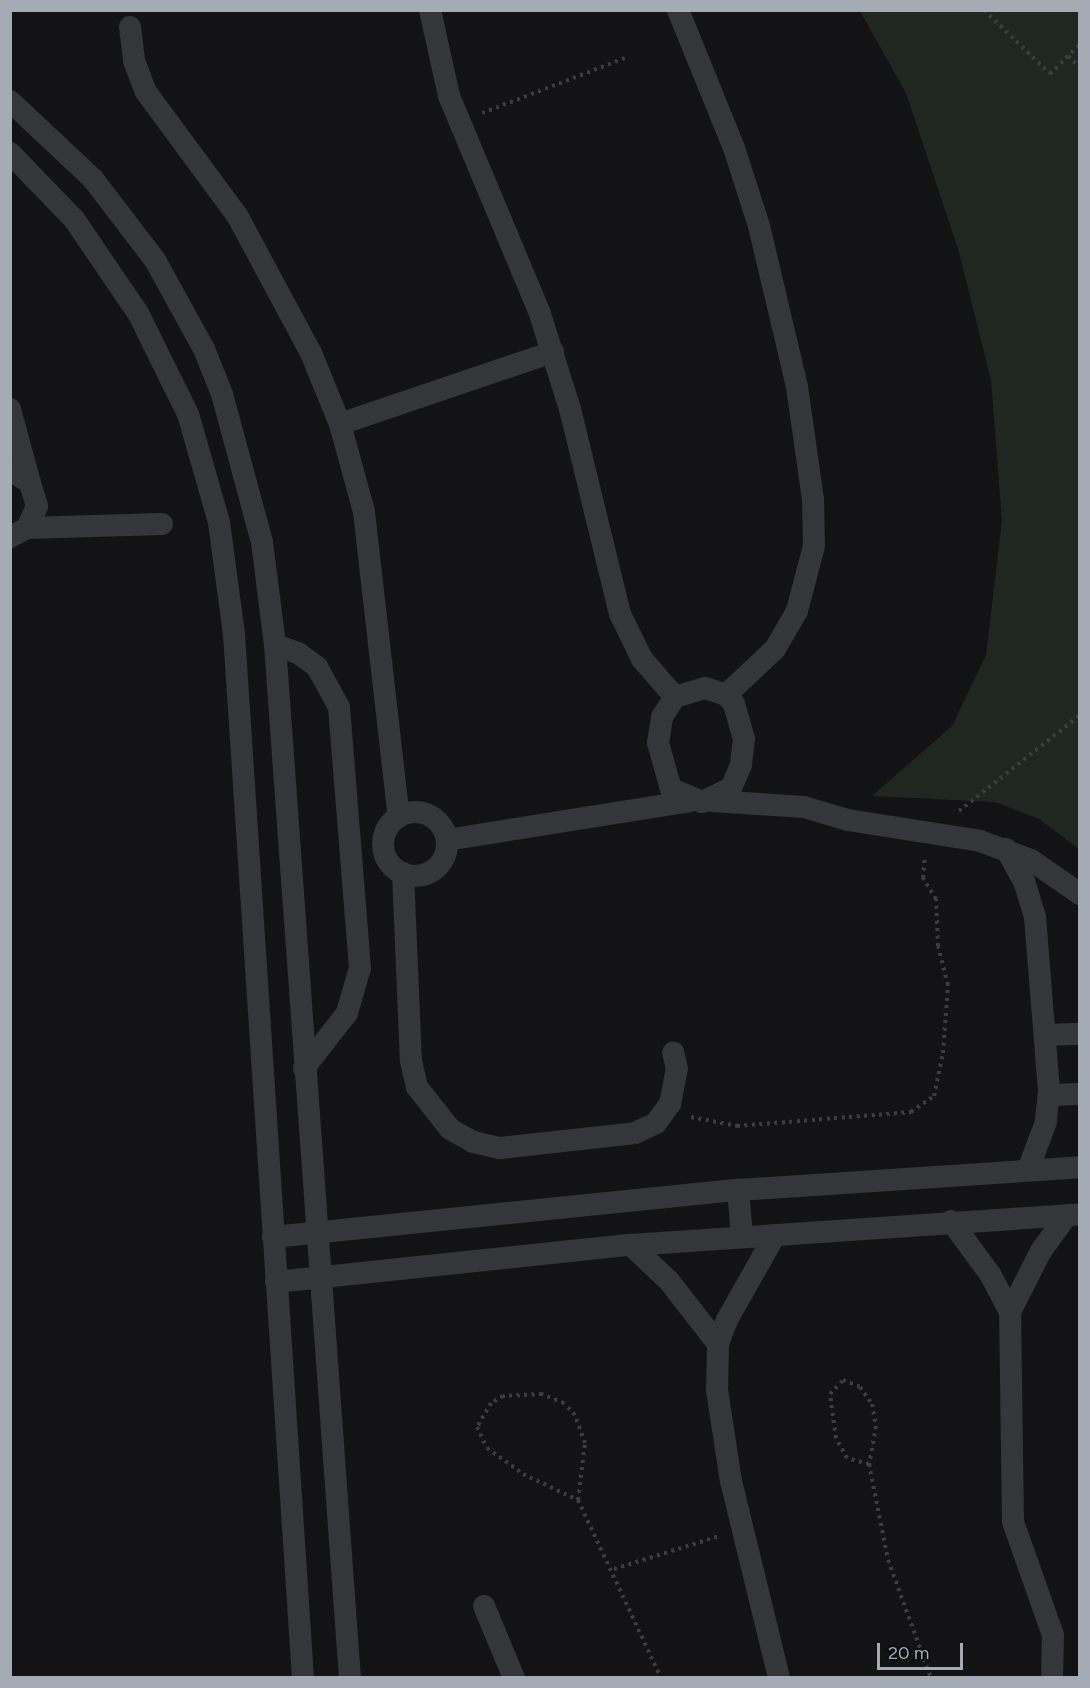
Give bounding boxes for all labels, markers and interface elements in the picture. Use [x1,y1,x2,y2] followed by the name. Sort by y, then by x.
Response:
[880,1631,966,1669] scale bar
[888,1642,929,1664] text: 20 m

